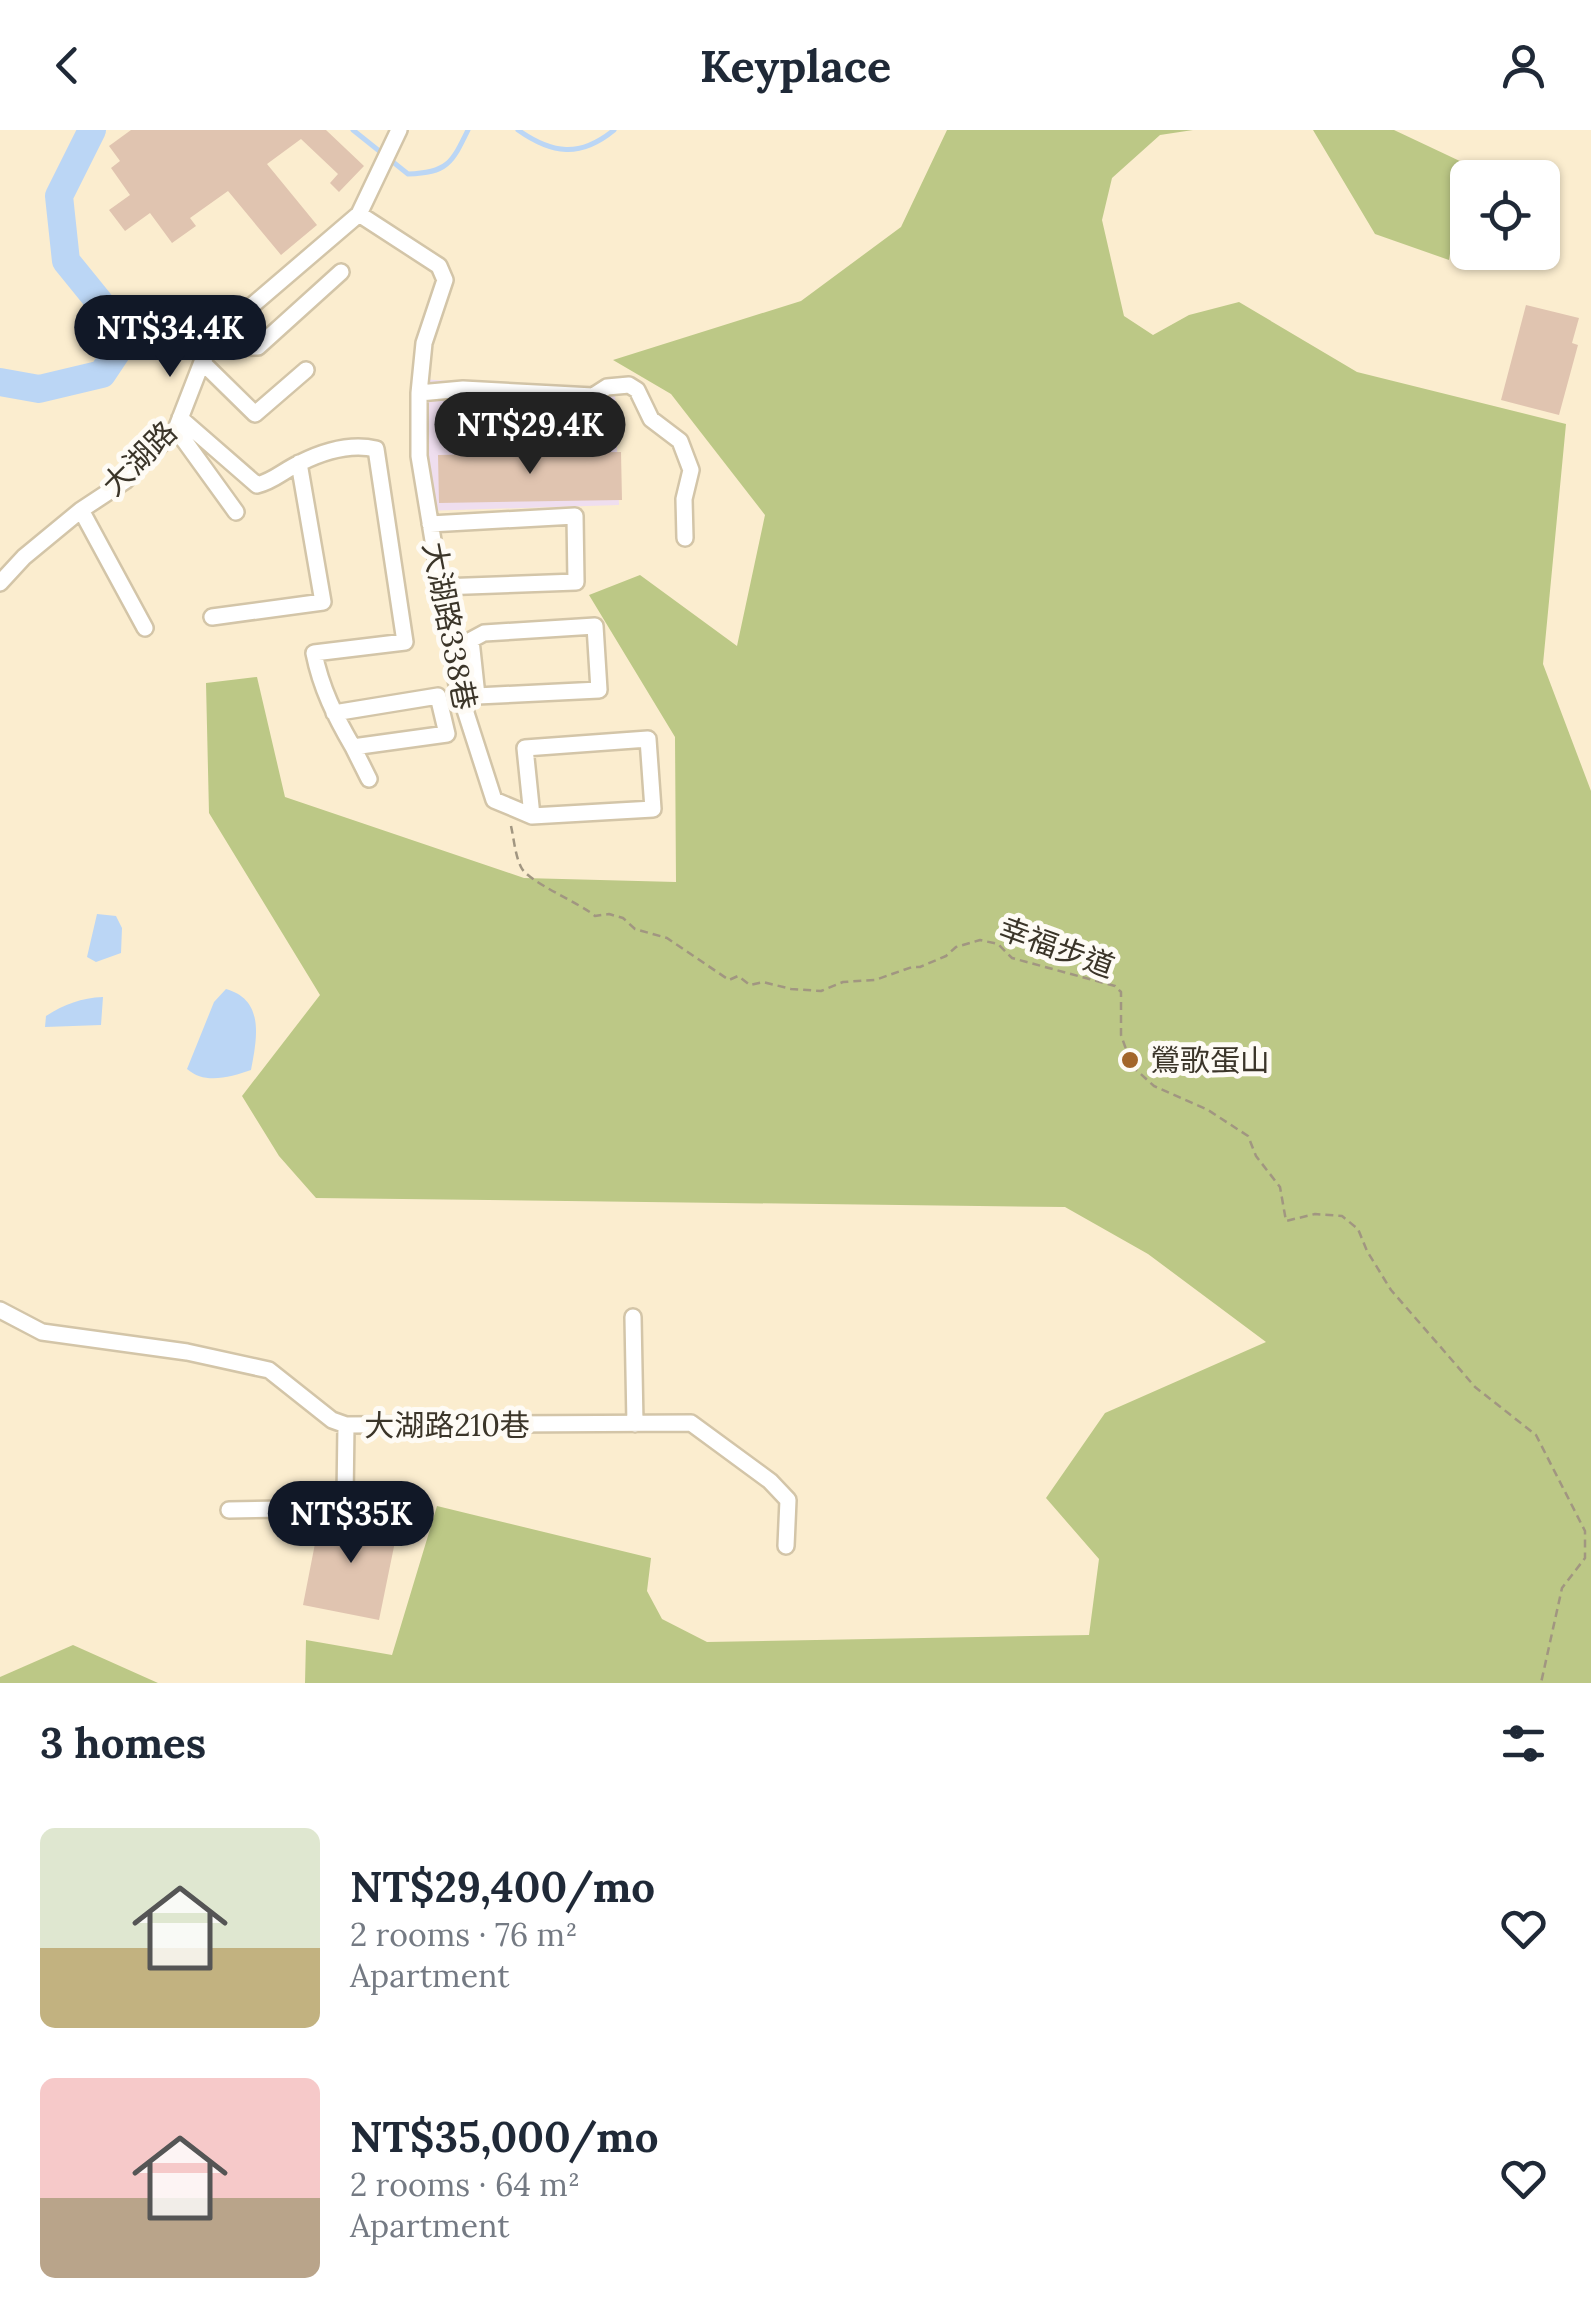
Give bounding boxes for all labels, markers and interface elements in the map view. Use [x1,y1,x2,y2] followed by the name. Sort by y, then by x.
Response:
[700,37,891,94] text: Keyplace
[40,38,95,93] icon: back
[1496,38,1551,93] icon: person
[1450,160,1560,270] map controls
[1450,160,1560,270] button: locate
[67,295,273,380] pin: NT$34.4K
[96,307,244,348] text: NT$34.4K
[427,392,633,477] pin: NT$29.4K
[456,404,604,445] text: NT$29.4K
[94,413,184,503] street label: 大湖路
[415,539,485,713] street label: 大湖路338巷
[994,909,1120,985] street label: 幸福步道
[1150,1041,1270,1079] place label: 鶯歌蛋山
[1119,1049,1141,1071] marker: 鶯歌蛋山
[364,1406,530,1444] street label: 大湖路210巷
[270,1481,432,1566] pin: NT$35K
[290,1493,412,1534] text: NT$35K
[40,1716,206,1770] text: 3 homes
[1496,1716,1551,1771] icon: filters
[350,1860,655,1914] text: NT$29,400/mo
[120,1868,240,1988] icon: home
[1496,1901,1551,1956] icon: heart
[350,1914,578,1955] text: 2 rooms · 76 m²
[350,1955,510,1996] text: Apartment
[350,2110,659,2164] text: NT$35,000/mo
[120,2118,240,2238] icon: home
[1496,2151,1551,2206] icon: heart
[350,2164,580,2205] text: 2 rooms · 64 m²
[350,2205,510,2246] text: Apartment

